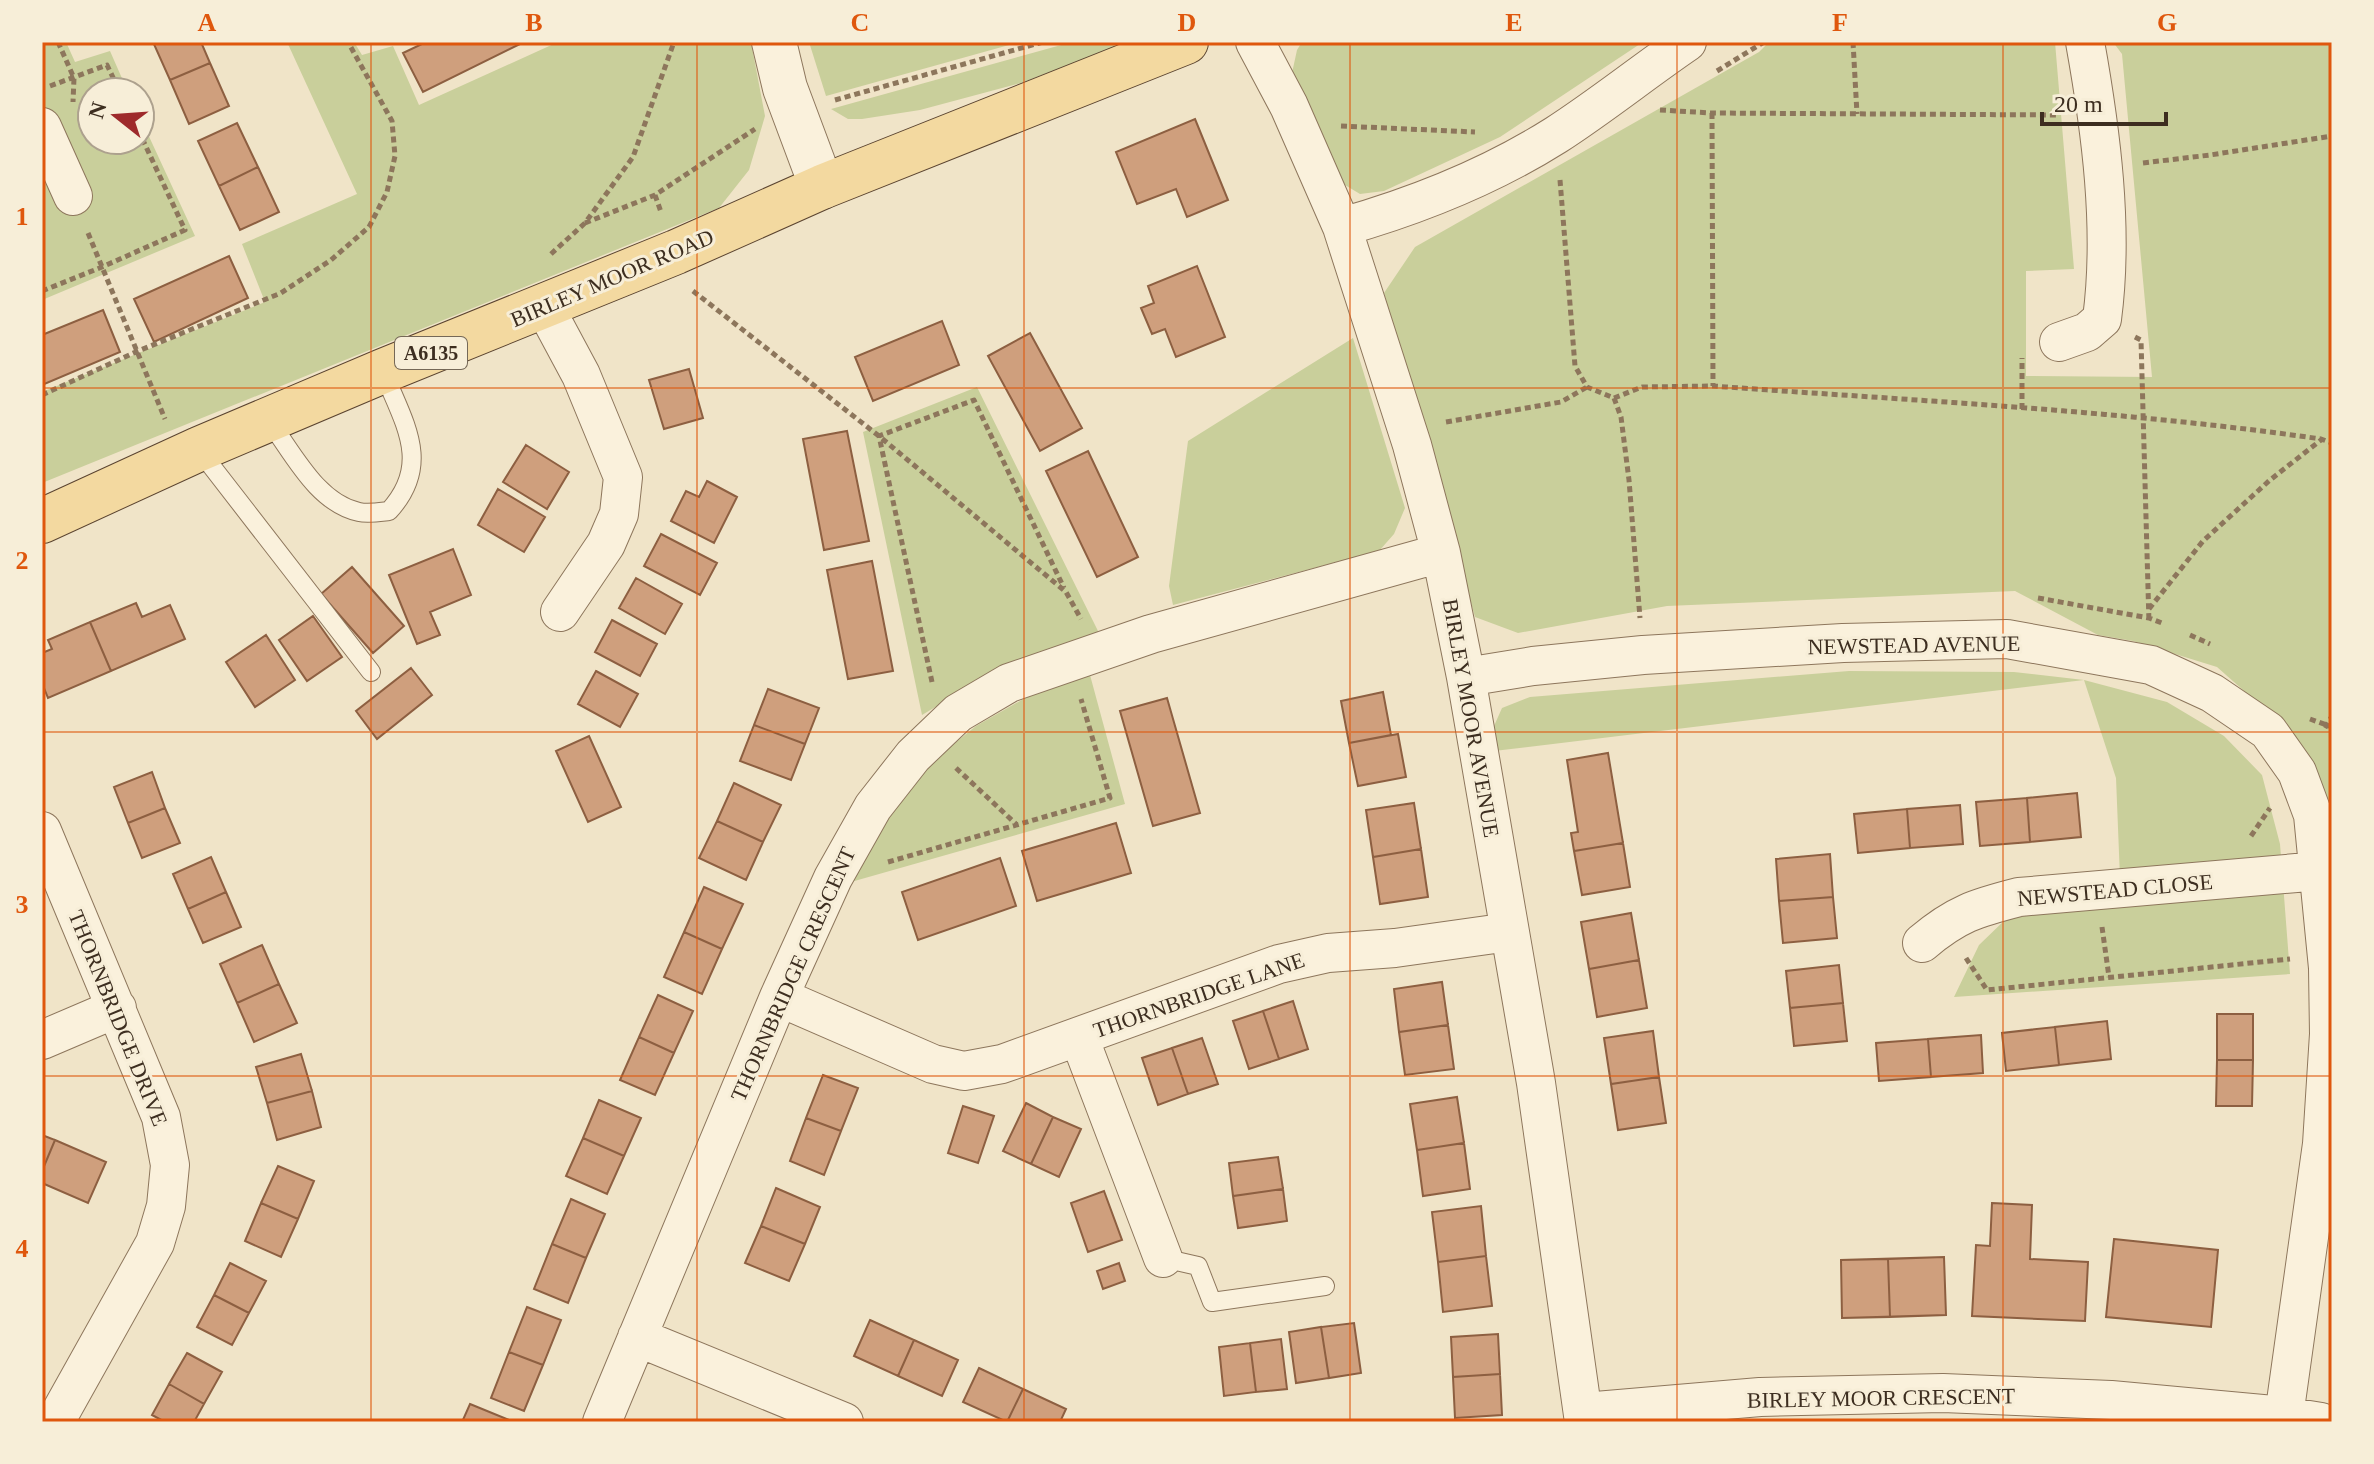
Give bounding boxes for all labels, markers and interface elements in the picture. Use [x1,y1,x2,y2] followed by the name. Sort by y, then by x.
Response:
[198,8,217,37] text: A
[525,8,543,37] text: B
[851,8,869,37] text: C
[1178,8,1196,37] text: D
[1505,8,1523,37] text: E
[1832,8,1848,37] text: F
[2157,8,2177,37] text: G
[76,76,156,156] north arrow
[2042,76,2166,126] scale bar
[2054,91,2103,117] text: 20 m
[83,99,112,122] text: N
[16,202,29,231] text: 1
[507,224,717,332] street label: BIRLEY MOOR ROAD
[395,337,467,369] road number: A6135
[16,546,29,575] text: 2
[1438,597,1504,839] street label: BIRLEY MOOR AVENUE
[1807,631,2021,659] street label: NEWSTEAD AVENUE
[726,843,861,1105] street label: THORNBRIDGE CRESCENT
[2016,869,2214,911] street label: NEWSTEAD CLOSE
[16,890,29,919] text: 3
[63,907,173,1129] street label: THORNBRIDGE DRIVE
[1090,947,1308,1043] street label: THORNBRIDGE LANE
[16,1234,29,1263] text: 4
[1747,1383,2016,1413] street label: BIRLEY MOOR CRESCENT

